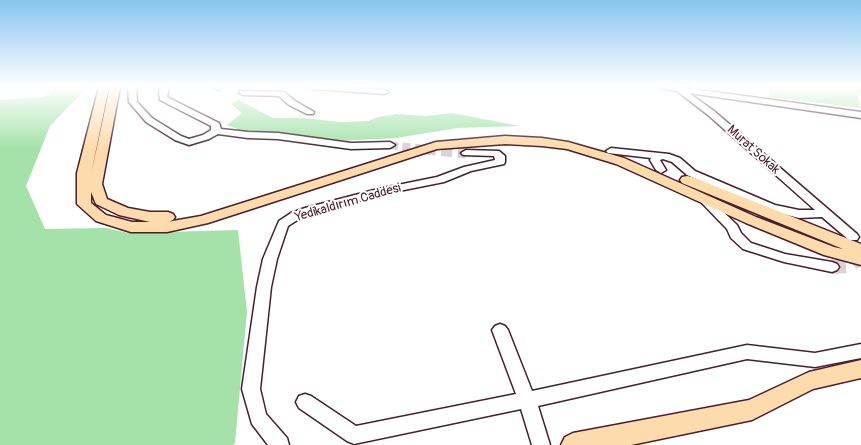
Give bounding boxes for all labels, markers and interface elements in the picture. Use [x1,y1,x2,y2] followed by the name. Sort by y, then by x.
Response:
[723,122,783,178] street label: Murat Sokak
[293,180,403,226] street label: Yedikaldırım Caddesi

